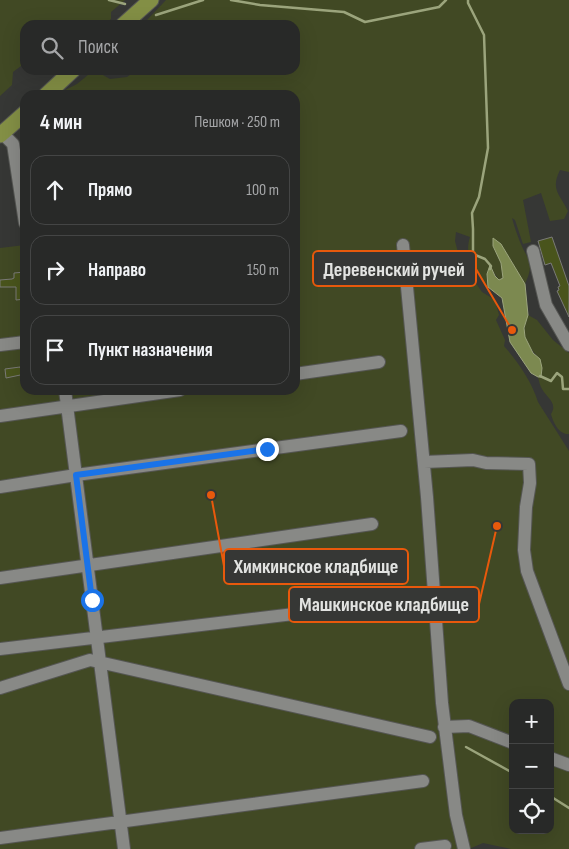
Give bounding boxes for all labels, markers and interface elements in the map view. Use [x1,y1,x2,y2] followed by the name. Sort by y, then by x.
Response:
[20,20,300,75] search box
[38,34,66,62] icon: search
[78,36,118,59] text: Поиск
[40,110,82,135] text: 4 мин
[194,113,280,132] text: Пешком · 250 m
[41,176,69,204] icon: ahead
[88,179,132,202] text: Прямо
[246,181,279,200] text: 100 m
[313,251,476,286] callout: Деревенский ручей
[41,256,69,284] icon: right
[323,258,465,282] text: Деревенский ручей
[88,259,146,282] text: Направо
[247,261,279,280] text: 150 m
[41,336,69,364] icon: arrive
[88,339,213,362] text: Пункт назначения
[256,438,279,461] route end
[224,549,408,584] callout: Химкинское кладбище
[233,555,398,579] text: Химкинское кладбище
[289,587,479,622] callout: Машкинское кладбище
[81,589,104,612] route start
[299,593,469,617] text: Машкинское кладбище
[509,699,554,834] map controls
[509,699,554,744] button: +
[509,744,554,789] button: −
[509,789,554,834] button: locate

